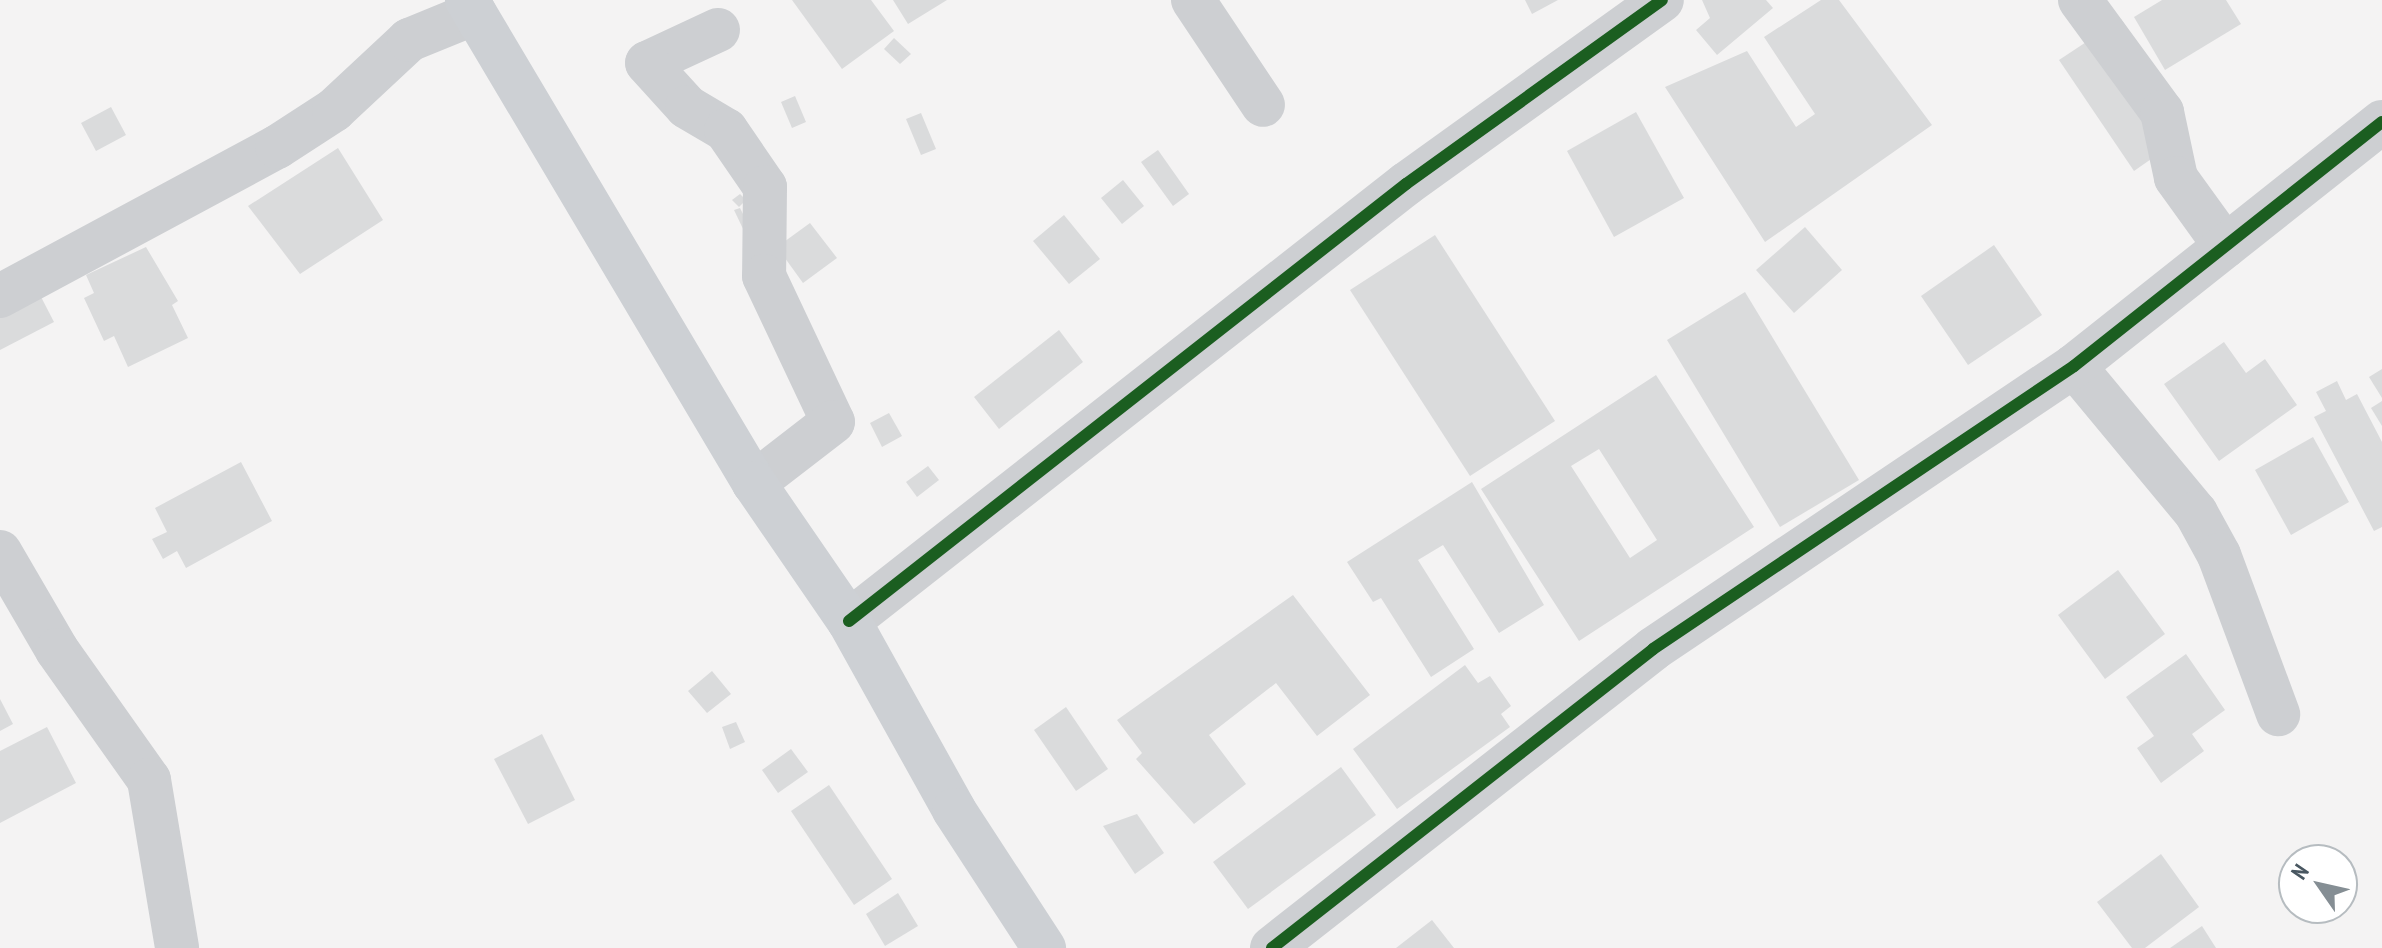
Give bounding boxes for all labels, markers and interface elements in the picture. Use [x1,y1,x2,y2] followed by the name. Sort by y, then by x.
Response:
[2278,844,2358,924] north arrow
[2285,859,2315,884] text: N

